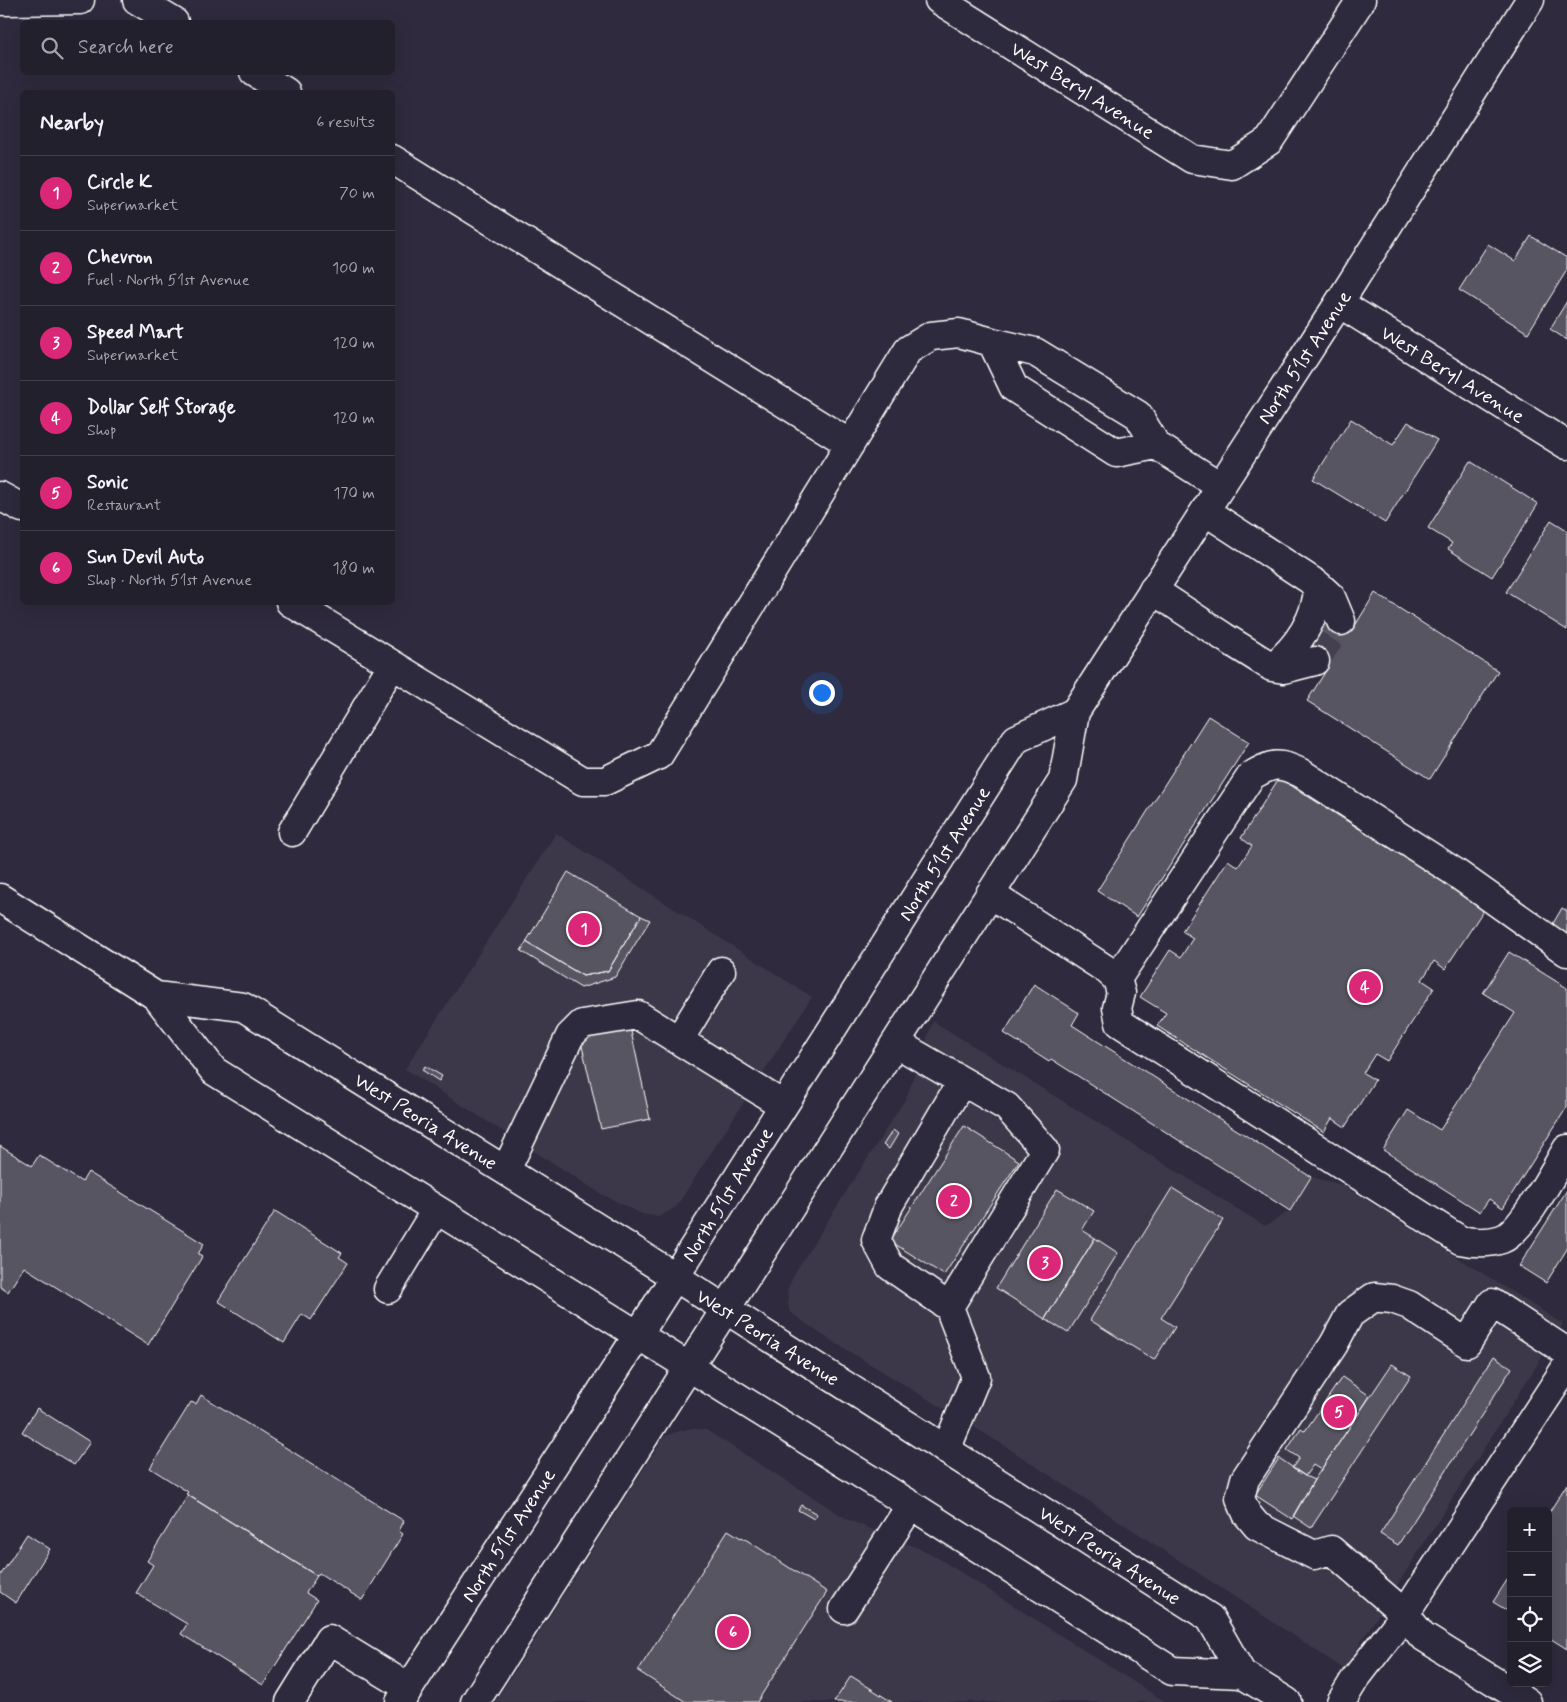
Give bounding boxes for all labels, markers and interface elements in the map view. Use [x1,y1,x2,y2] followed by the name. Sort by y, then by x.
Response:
[20,20,395,75] search box
[38,34,66,62] icon: search
[78,35,174,60] text: Search here
[1005,36,1160,147] street label: West Beryl Avenue
[40,109,104,137] text: Nearby
[316,112,375,133] text: 6 results
[87,170,152,195] text: Circle K
[52,183,60,204] text: 1
[339,183,375,204] text: 70 m
[87,195,178,216] text: Supermarket
[87,245,152,270] text: Chevron
[52,258,60,279] text: 2
[332,258,375,279] text: 100 m
[87,270,250,291] text: Fuel · North 51st Avenue
[1252,286,1359,430] street label: North 51st Avenue
[87,320,184,345] text: Speed Mart
[1375,320,1530,431] street label: West Beryl Avenue
[52,333,60,354] text: 3
[333,333,375,354] text: 120 m
[87,345,178,366] text: Supermarket
[87,395,236,420] text: Dollar Self Storage
[51,408,61,429] text: 4
[333,408,375,429] text: 120 m
[87,420,116,441] text: Shop
[87,470,128,495] text: Sonic
[51,483,61,504] text: 5
[333,483,375,504] text: 170 m
[87,495,161,516] text: Restaurant
[87,545,204,570] text: Sun Devil Auto
[52,558,60,579] text: 6
[332,558,375,579] text: 180 m
[87,570,252,591] text: Shop · North 51st Avenue
[809,680,835,706] your location
[893,781,998,926] street label: North 51st Avenue
[568,910,600,948] pin: 1
[1349,968,1381,1006] pin: 4
[348,1067,502,1177] street label: West Peoria Avenue
[676,1122,781,1267] street label: North 51st Avenue
[938,1182,970,1220] pin: 2
[1029,1244,1061,1282] pin: 3
[690,1283,844,1393] street label: West Peoria Avenue
[1323,1393,1355,1431] pin: 5
[456,1464,563,1608] street label: North 51st Avenue
[1033,1500,1185,1612] street label: West Peoria Avenue
[1507,1507,1552,1687] map controls
[1507,1507,1552,1552] button: +
[1507,1552,1552,1597] button: −
[1507,1597,1552,1642] button: locate
[717,1613,749,1651] pin: 6
[1507,1642,1552,1687] button: layers

